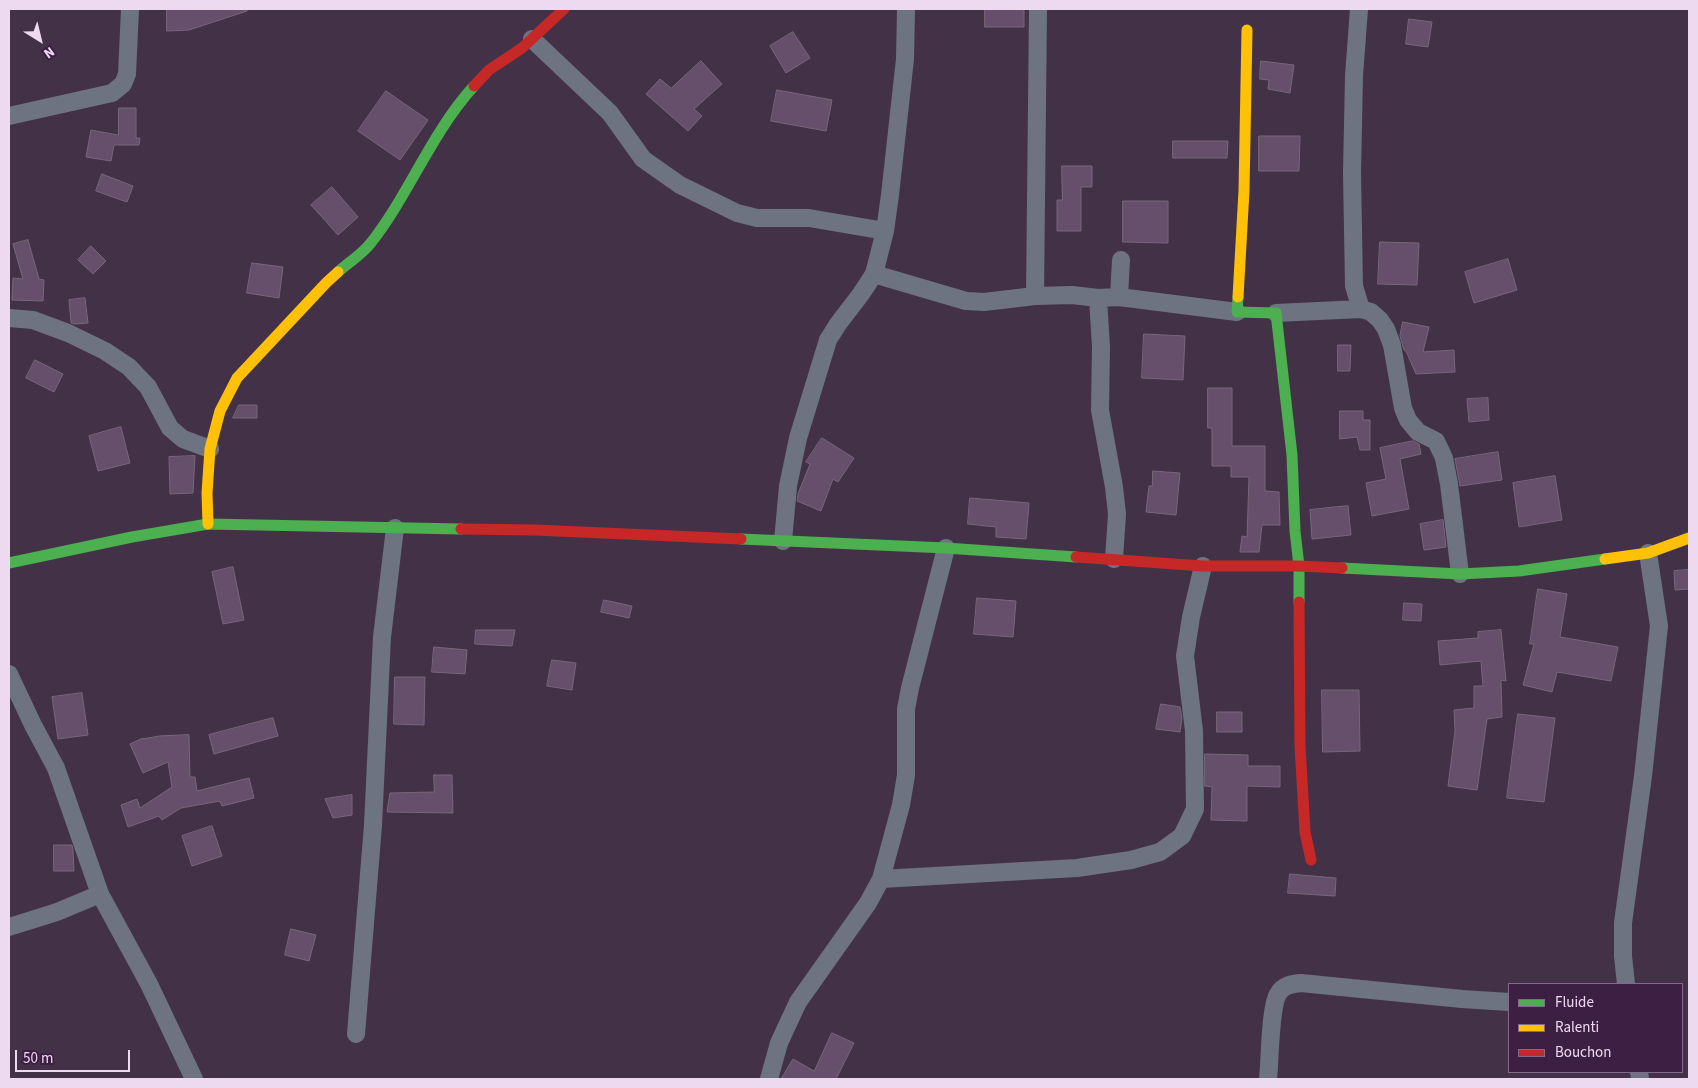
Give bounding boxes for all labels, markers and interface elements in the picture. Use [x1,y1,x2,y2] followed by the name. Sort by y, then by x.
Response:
[15,15,65,65] north arrow
[39,41,58,63] text: N
[1508,983,1683,1073] legend
[1555,992,1594,1013] text: Fluide
[1555,1017,1599,1038] text: Ralenti
[18,1040,132,1072] scale bar
[1555,1042,1611,1063] text: Bouchon
[23,1048,53,1069] text: 50 m

